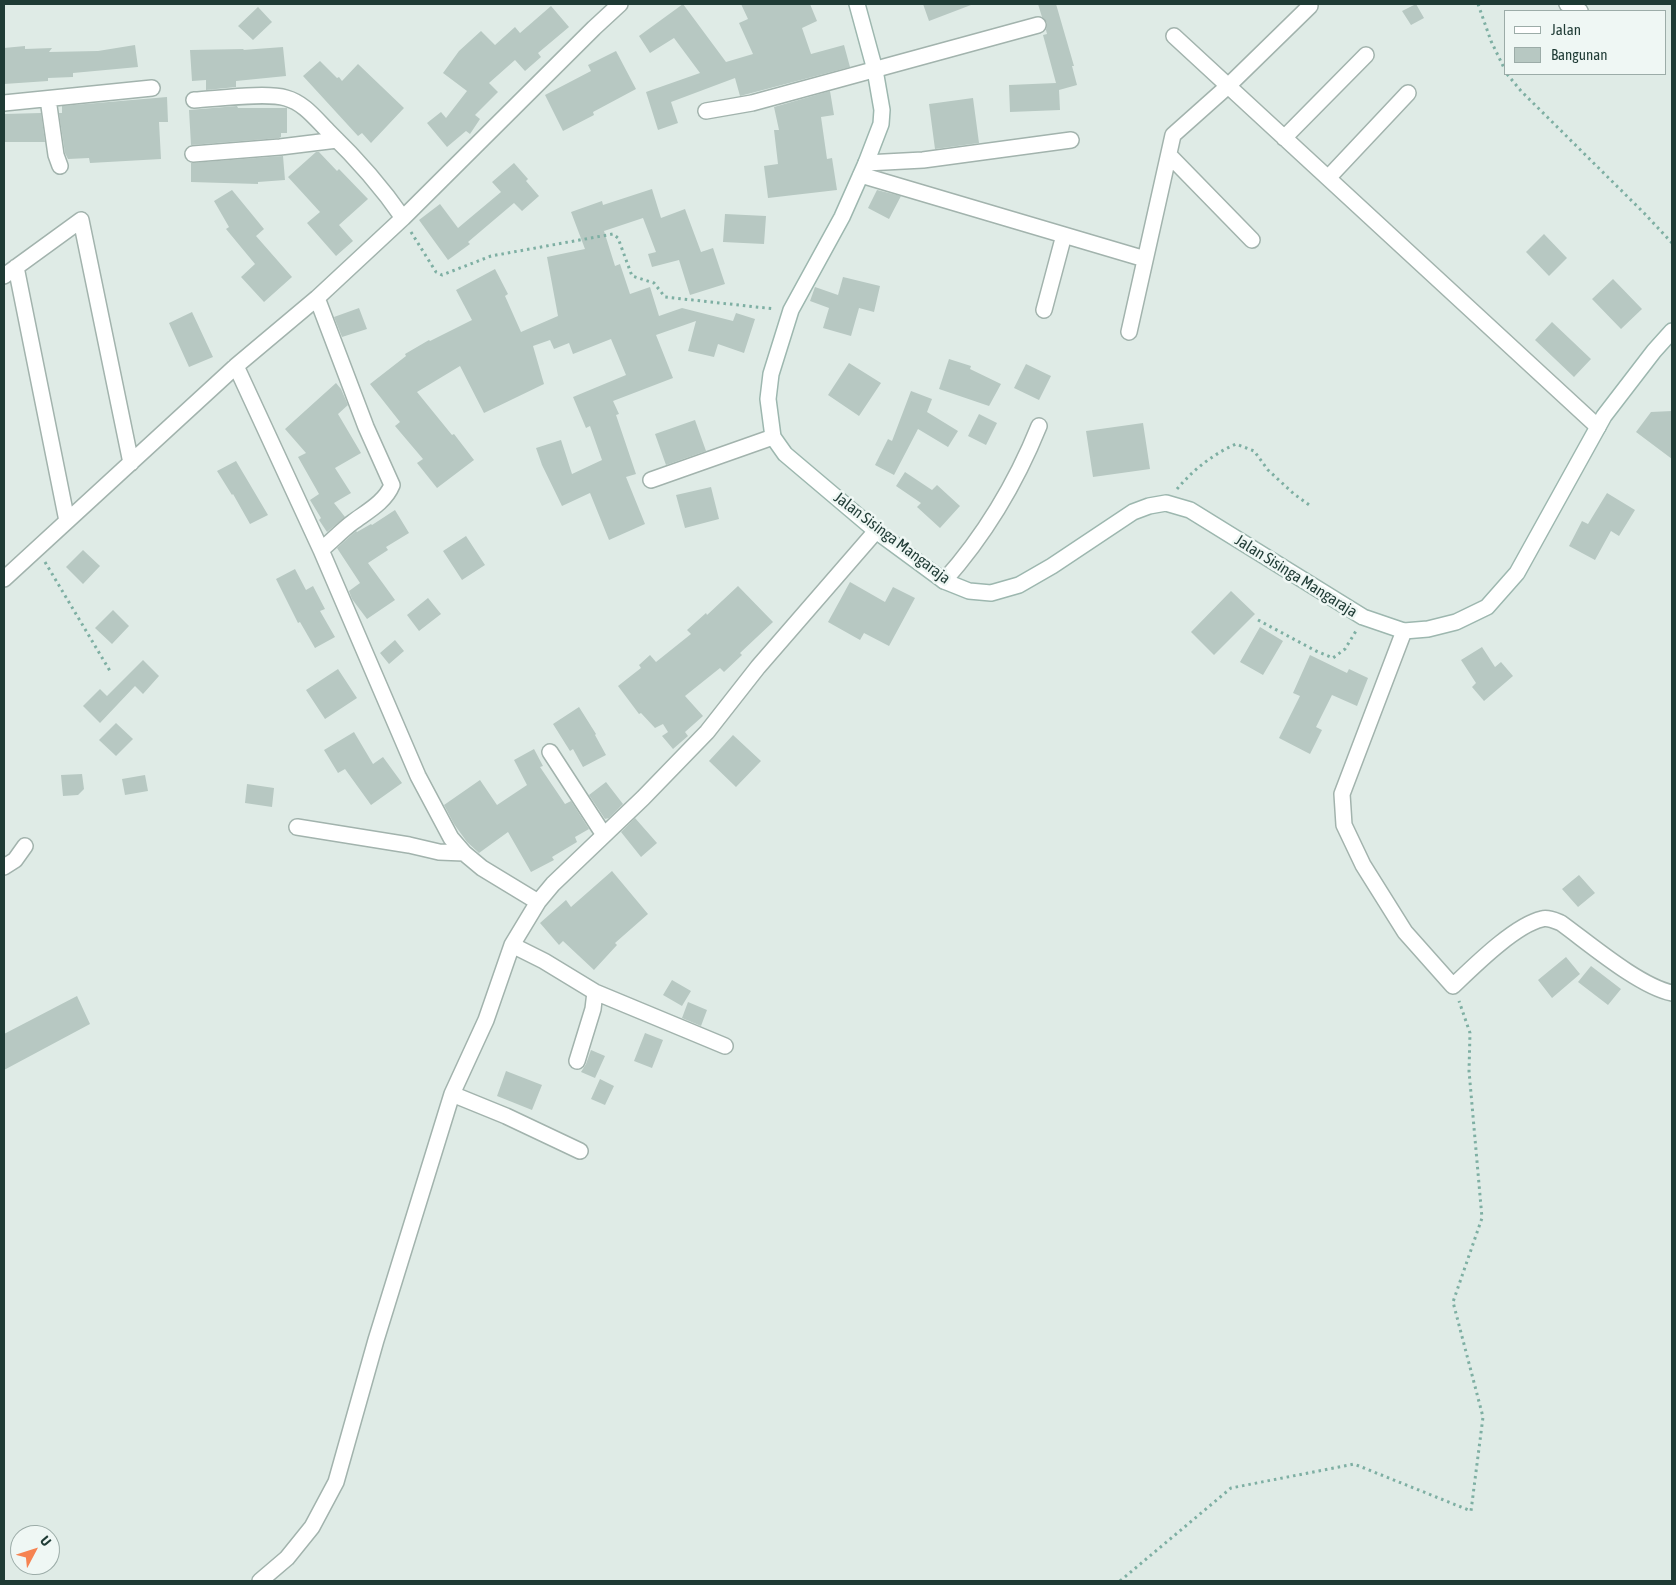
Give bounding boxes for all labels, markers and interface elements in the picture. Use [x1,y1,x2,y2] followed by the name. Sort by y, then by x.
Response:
[1504,10,1666,75] legend
[1551,21,1581,38] text: Jalan
[1551,46,1608,63] text: Bangunan
[830,488,954,588] street label: Jalan Sisinga Mangaraja
[1231,531,1361,621] street label: Jalan Sisinga Mangaraja
[10,1525,60,1575] north arrow
[37,1533,55,1549] text: U

